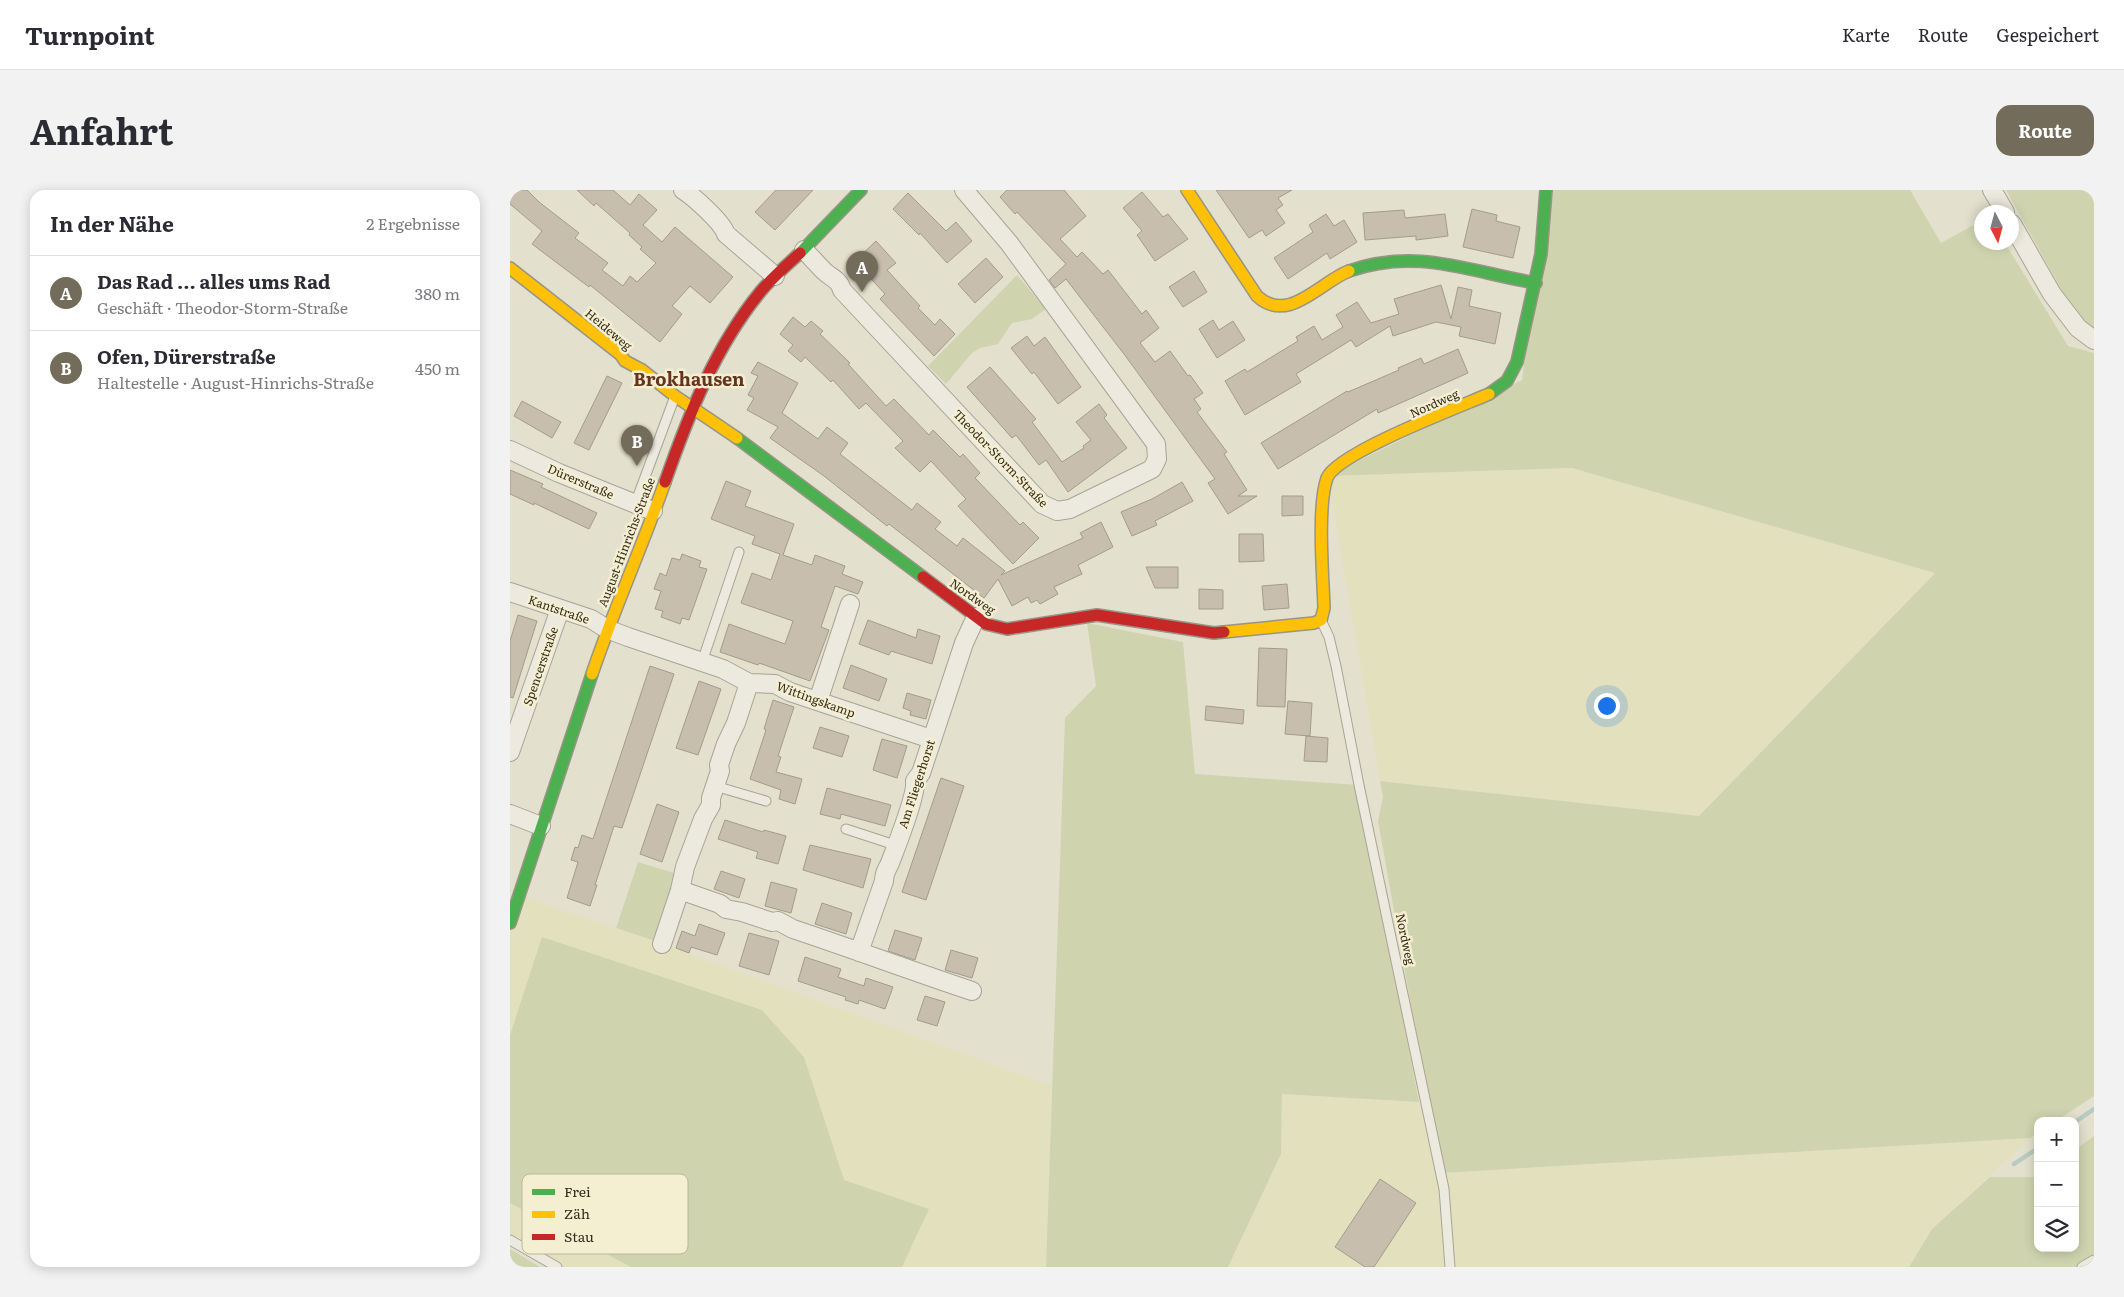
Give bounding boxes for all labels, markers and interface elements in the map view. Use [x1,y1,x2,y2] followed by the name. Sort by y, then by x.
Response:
[25,17,155,52] text: Turnpoint
[1842,21,1890,48] text: Karte
[1918,21,1968,48] text: Route
[1996,21,2099,48] text: Gespeichert
[30,104,173,156] text: Anfahrt
[1996,105,2094,156] button: Route
[1974,205,2019,250] north arrow
[50,207,174,238] text: In der Nähe
[366,211,460,235] text: 2 Ergebnisse
[846,251,878,292] pin: A
[97,267,331,295] text: Das Rad ... alles ums Rad
[60,281,72,305] text: A
[415,281,460,305] text: 380 m
[97,295,348,319] text: Geschäft · Theodor-Storm-Straße
[582,304,637,354] street label: Heideweg
[97,342,276,370] text: Ofen, Dürerstraße
[60,356,72,380] text: B
[415,356,460,380] text: 450 m
[633,365,745,392] district label: Brokhausen
[97,370,374,394] text: Haltestelle · August-Hinrichs-Straße
[1407,384,1462,422] street label: Nordweg
[949,405,1053,511] street label: Theodor-Storm-Straße
[621,425,653,466] pin: B
[545,459,617,503] street label: Dürerstraße
[593,475,659,609] street label: August-Hinrichs-Straße
[946,574,1000,618] street label: Nordweg
[526,590,592,628] street label: Kantstraße
[518,624,562,708] street label: Spencerstraße
[774,676,858,722] street label: Wittingskamp
[1594,693,1620,719] your location
[893,737,939,831] street label: Am Fliegerhorst
[1392,912,1420,967] street label: Nordweg
[2034,1117,2079,1252] map controls
[2034,1117,2079,1162] button: +
[2034,1162,2079,1207] button: −
[522,1174,688,1254] legend
[564,1181,591,1201] text: Frei
[564,1203,590,1223] text: Zäh
[2034,1207,2079,1252] button: layers
[564,1226,594,1246] text: Stau

